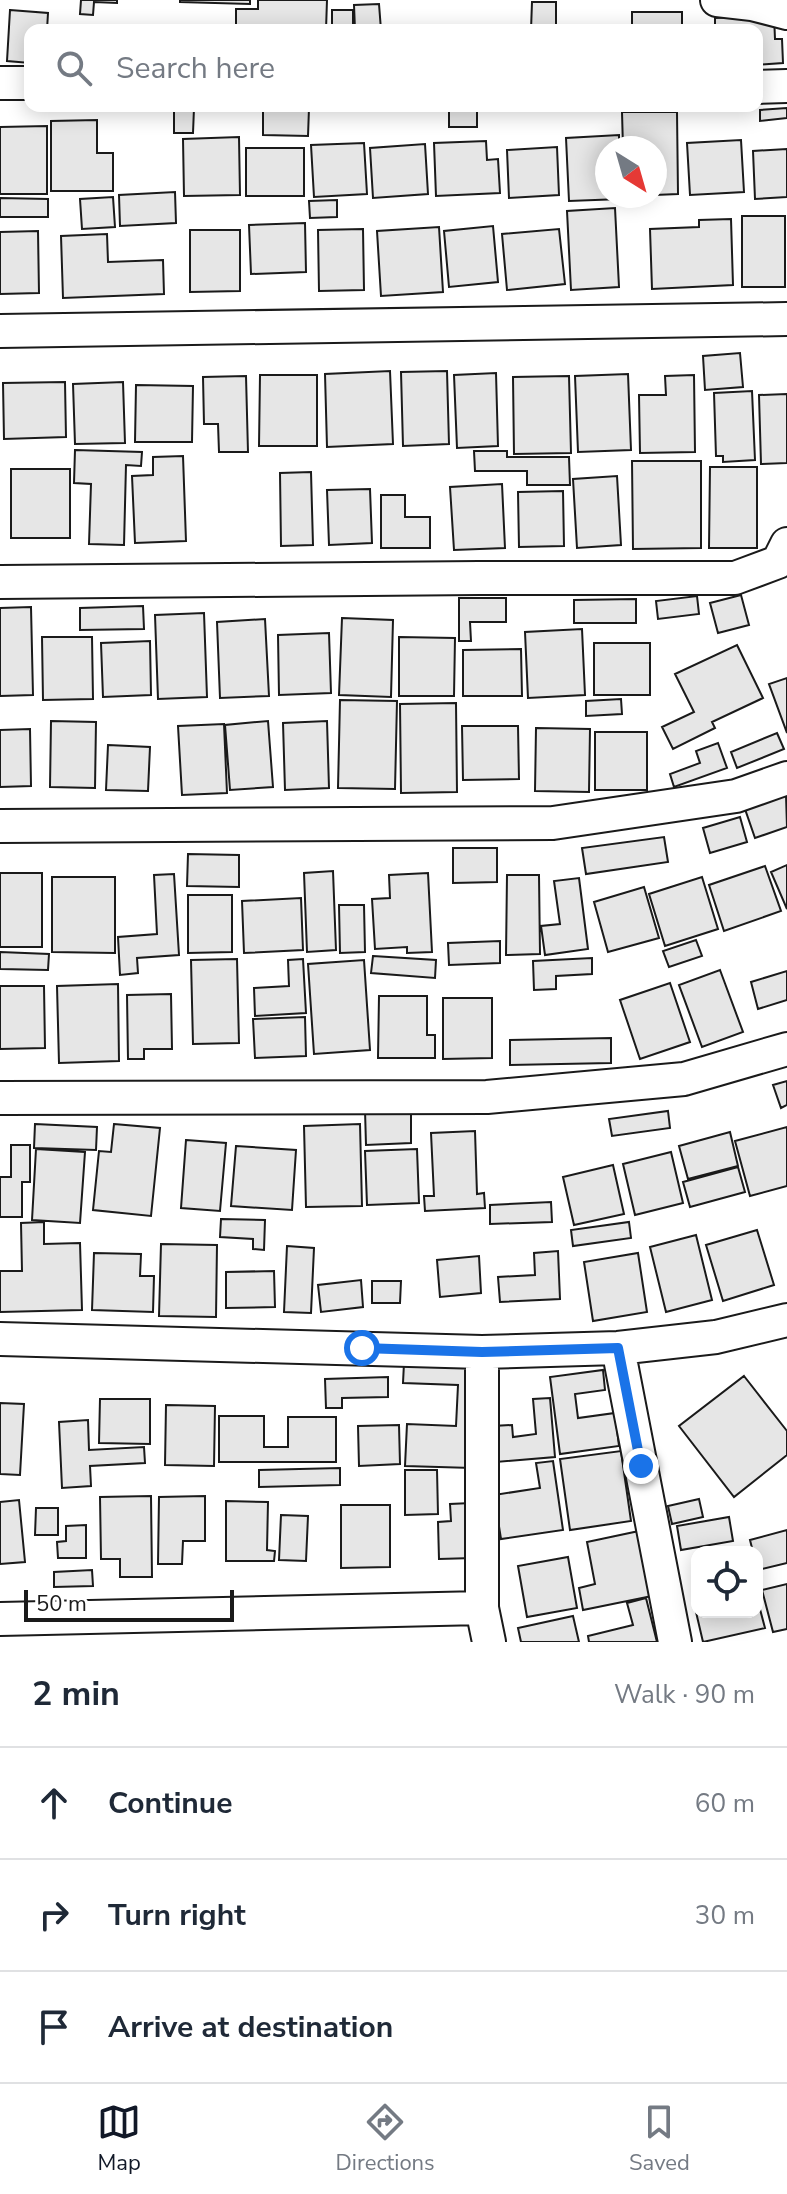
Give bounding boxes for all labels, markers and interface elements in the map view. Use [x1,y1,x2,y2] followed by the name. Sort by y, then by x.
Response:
[24,24,763,112] search box
[52,46,96,90] icon: search
[116,48,275,89] text: Search here
[595,136,667,208] north arrow
[344,1330,380,1366] route start
[623,1448,659,1484] route end
[691,1546,763,1618] map controls
[691,1546,763,1618] button: locate
[24,1586,234,1622] scale bar
[36,1589,87,1619] text: 50 m
[32,1671,120,1717] text: 2 min
[614,1677,755,1712] text: Walk · 90 m
[32,1781,76,1825] icon: ahead
[108,1783,233,1824] text: Continue
[695,1786,755,1821] text: 60 m
[32,1893,76,1937] icon: right
[108,1895,246,1936] text: Turn right
[695,1898,755,1933] text: 30 m
[32,2005,76,2049] icon: arrive
[108,2007,393,2048] text: Arrive at destination
[97,2100,141,2178] tab: Map
[336,2100,435,2178] tab: Directions
[629,2100,690,2178] tab: Saved

